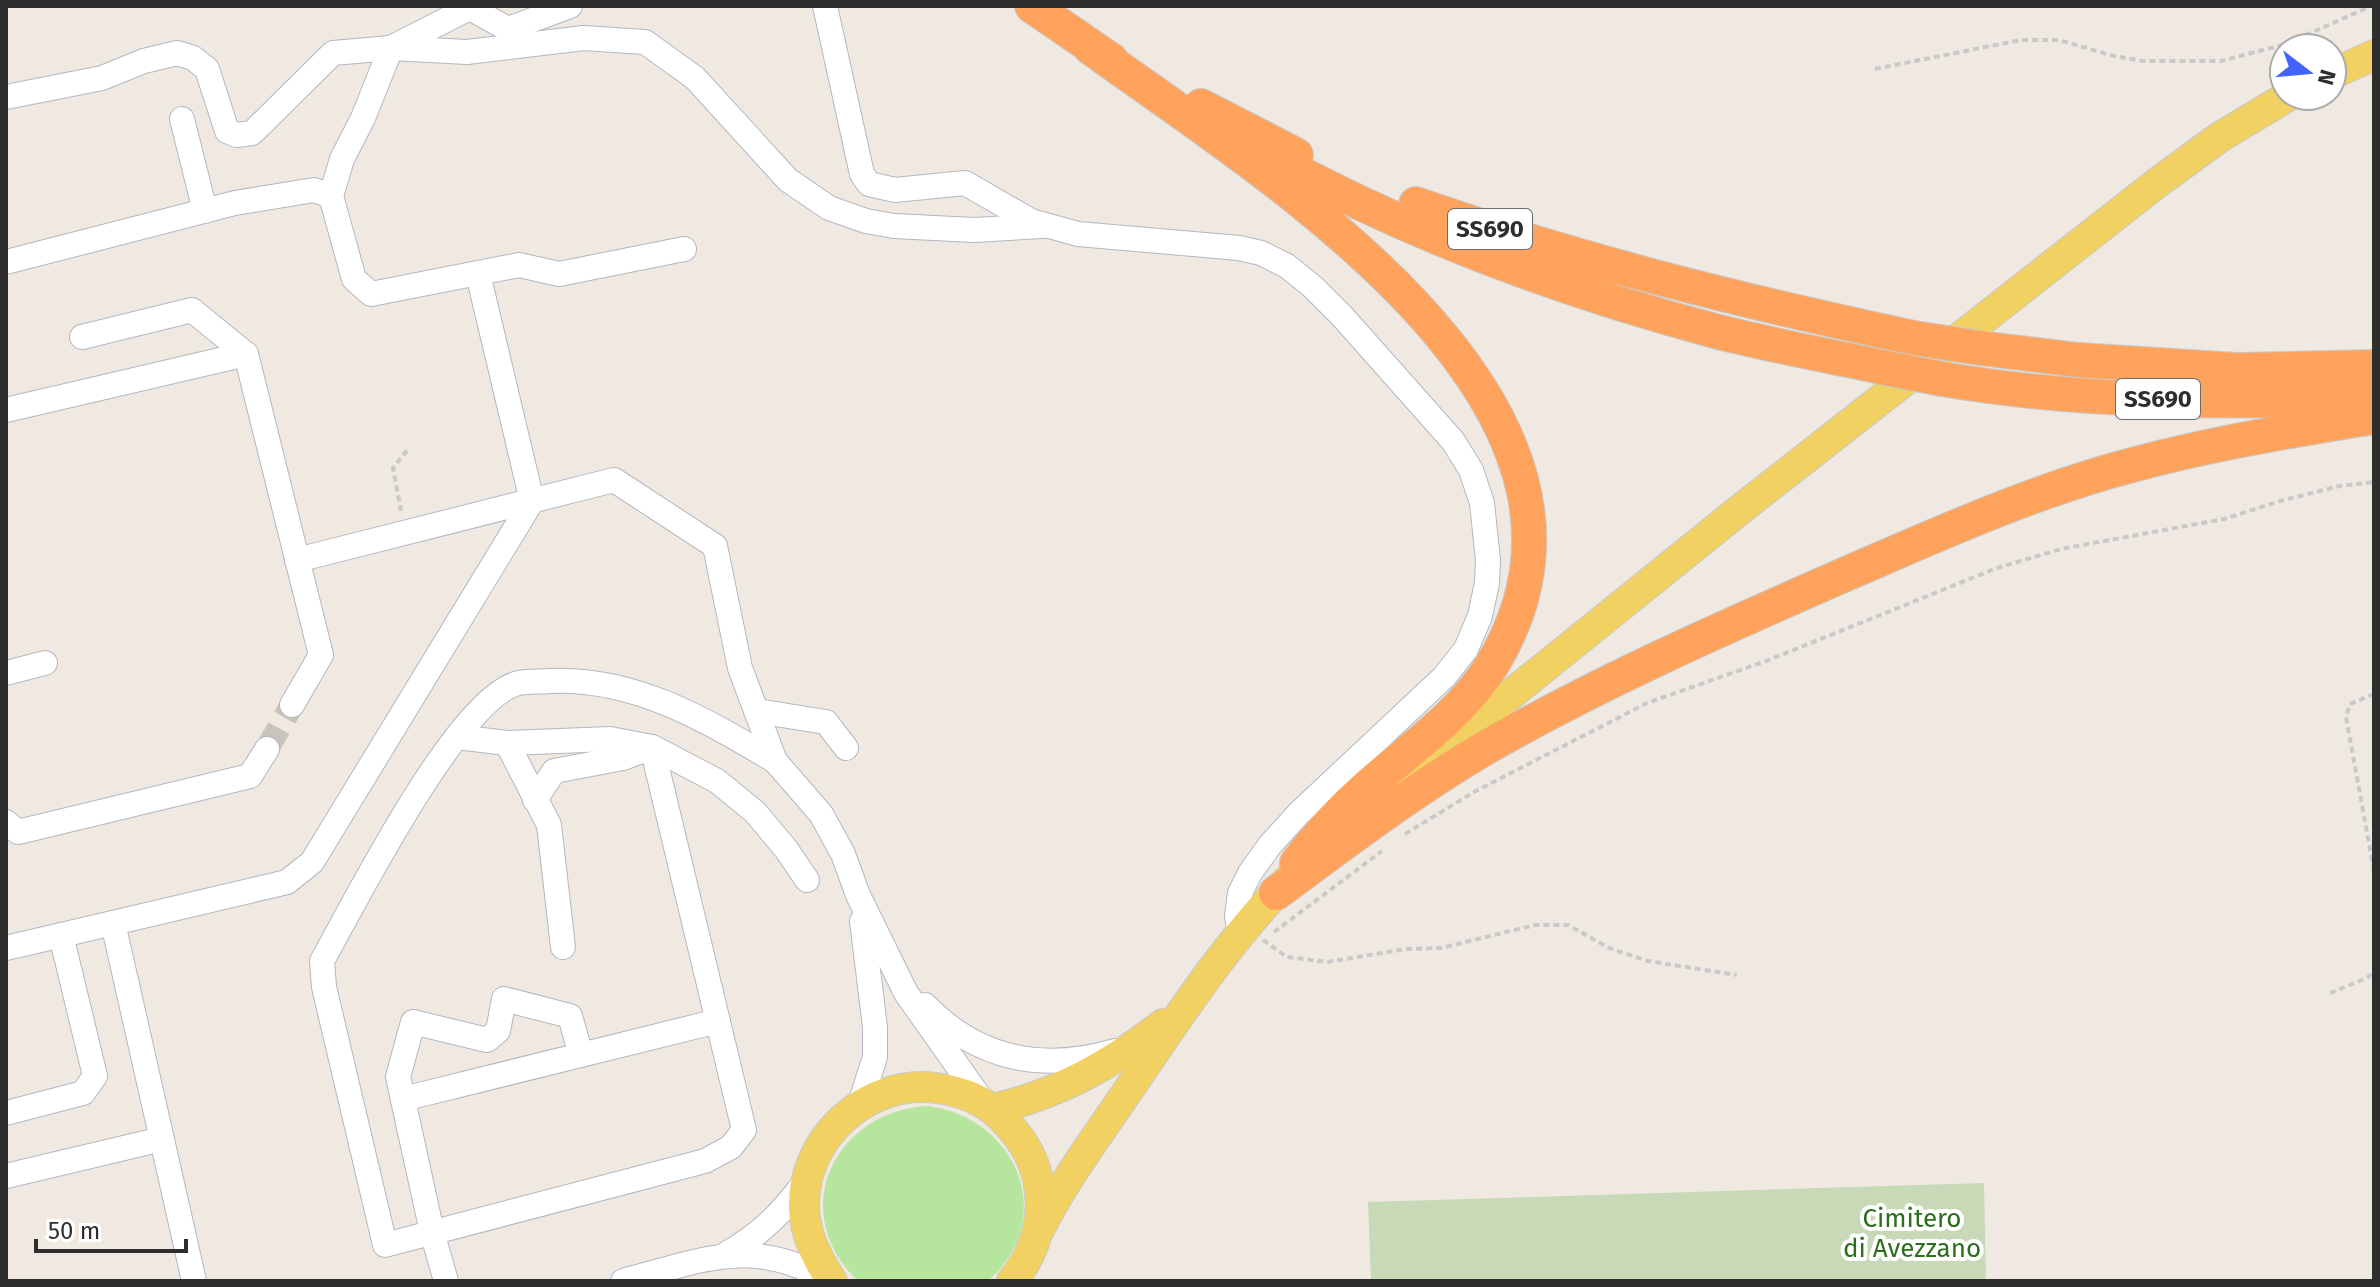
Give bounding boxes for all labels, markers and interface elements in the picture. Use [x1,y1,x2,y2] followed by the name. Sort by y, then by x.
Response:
[2268,32,2348,112] north arrow
[2312,67,2342,88] text: N
[1448,209,1532,249] road number: SS690
[2116,379,2200,419] road number: SS690
[36,1203,186,1253] scale bar
[1843,1203,1981,1264] park label: Cimitero di Avezzano
[48,1217,100,1245] text: 50 m

